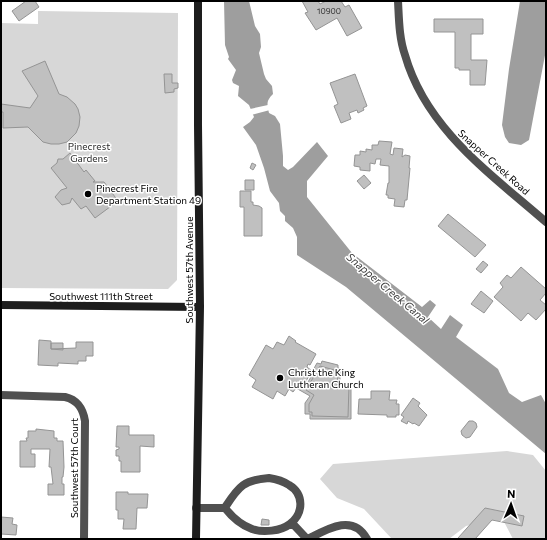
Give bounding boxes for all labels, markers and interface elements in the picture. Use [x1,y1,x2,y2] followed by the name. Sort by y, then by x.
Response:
[317,6,341,16] house number: 10900
[456,127,532,197] street label: Snapper Creek Road
[68,140,110,164] park label: Pinecrest Gardens
[96,182,201,206] place label: Pinecrest Fire Department Station 49
[83,189,93,199] marker: Pinecrest Fire Department Station 49
[183,217,195,323] street label: Southwest 57th Avenue
[344,250,432,326] water label: Snapper Creek Canal
[49,290,153,302] street label: Southwest 111th Street
[288,366,364,390] place label: Christ the King Lutheran Church
[275,373,285,383] marker: Christ the King Lutheran Church
[68,418,80,518] street label: Southwest 57th Court
[491,484,531,524] north arrow
[507,487,516,500] text: N

